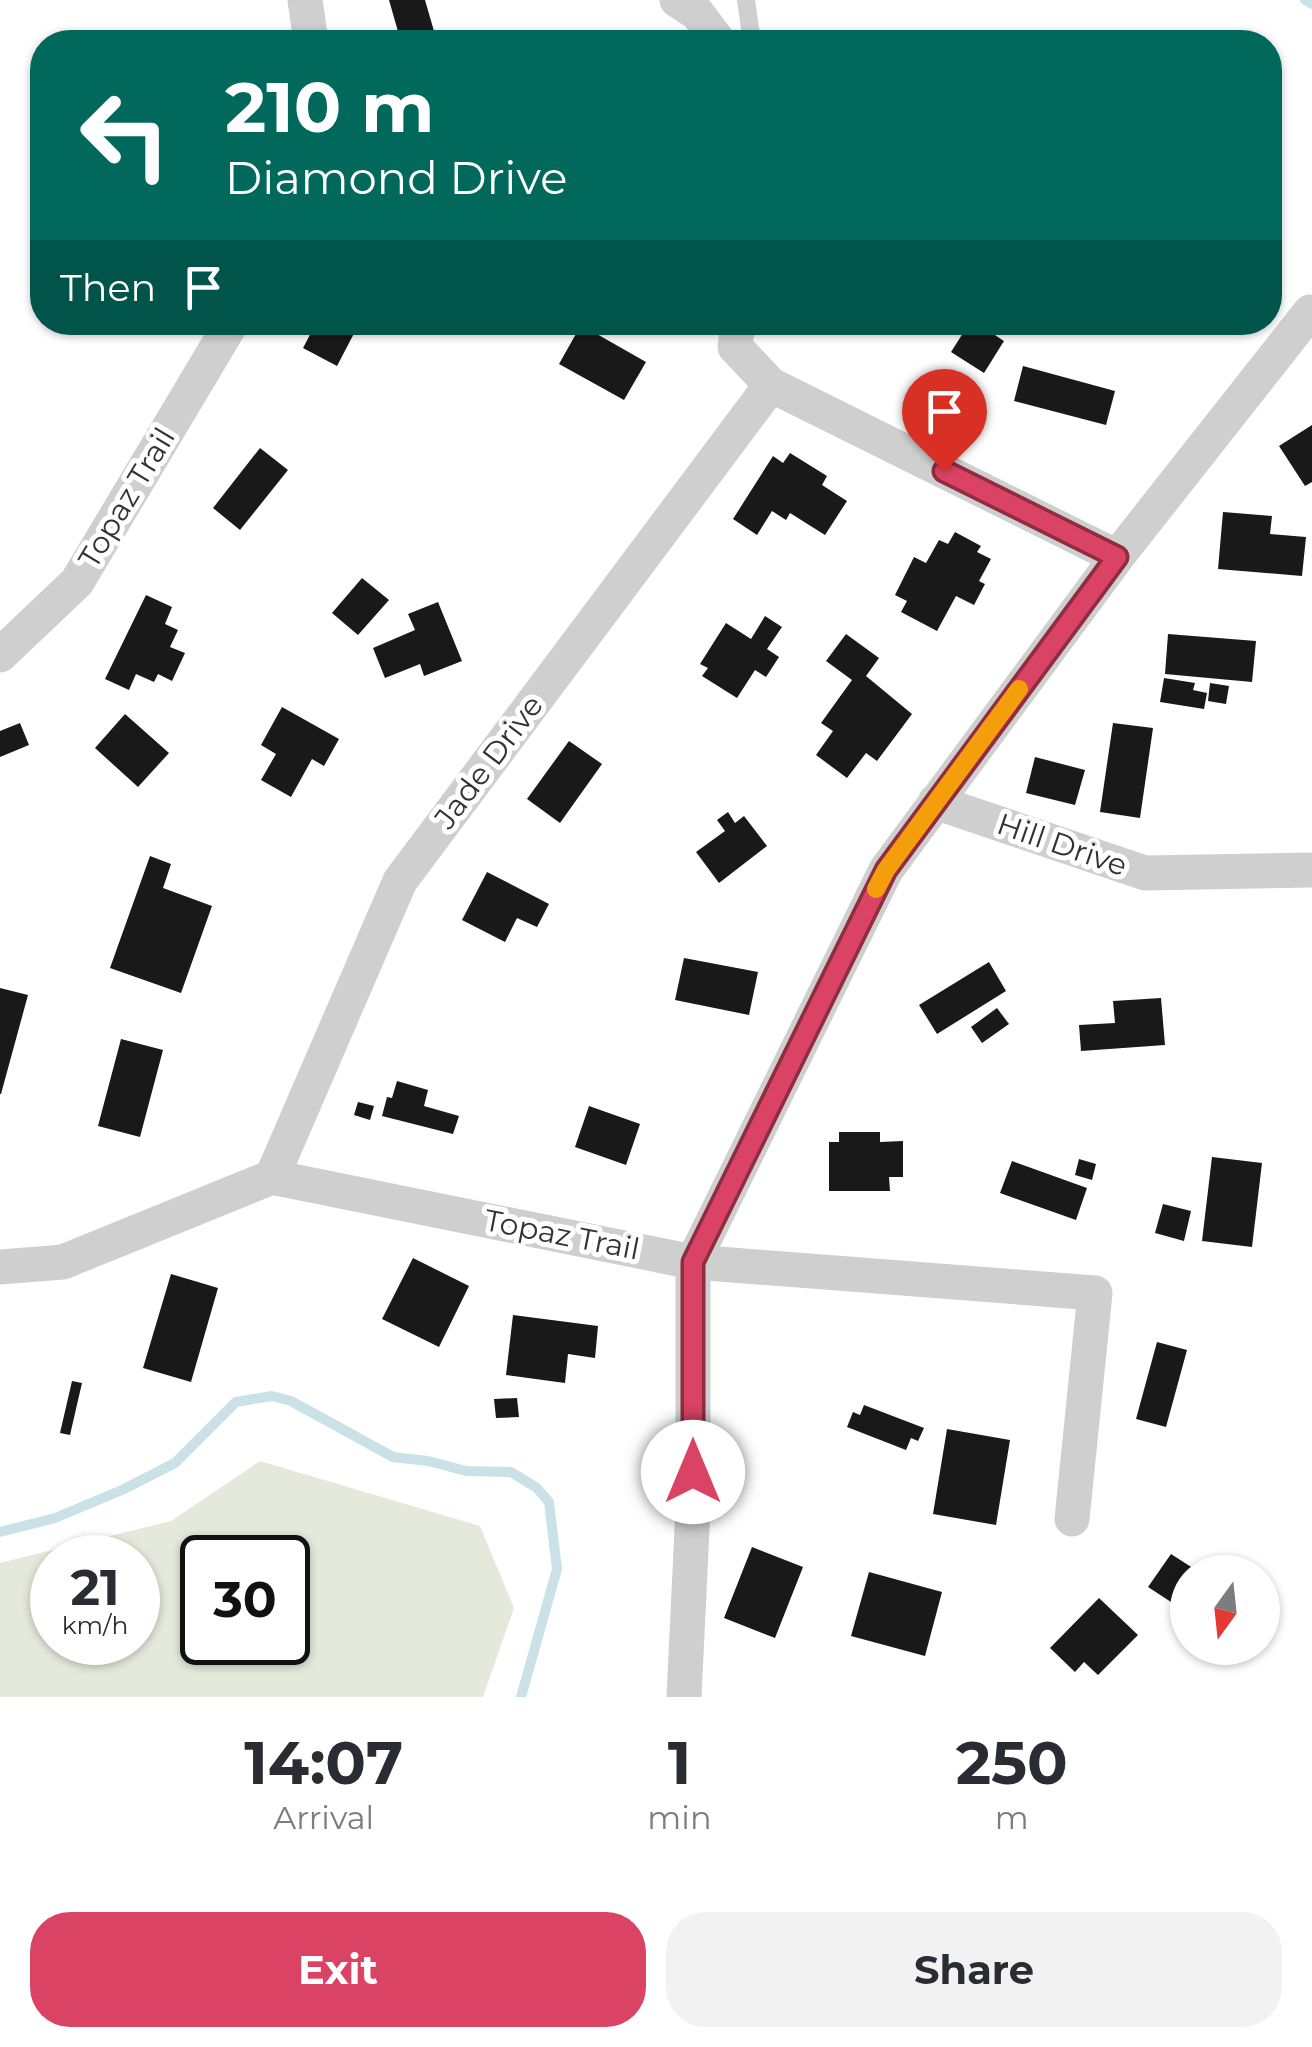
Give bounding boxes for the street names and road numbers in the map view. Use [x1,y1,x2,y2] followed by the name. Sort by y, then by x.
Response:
[70,421,183,575] street label: Topaz Trail
[426,688,551,837] street label: Jade Drive
[992,805,1132,884] street label: Hill Drive
[482,1201,643,1268] street label: Topaz Trail

